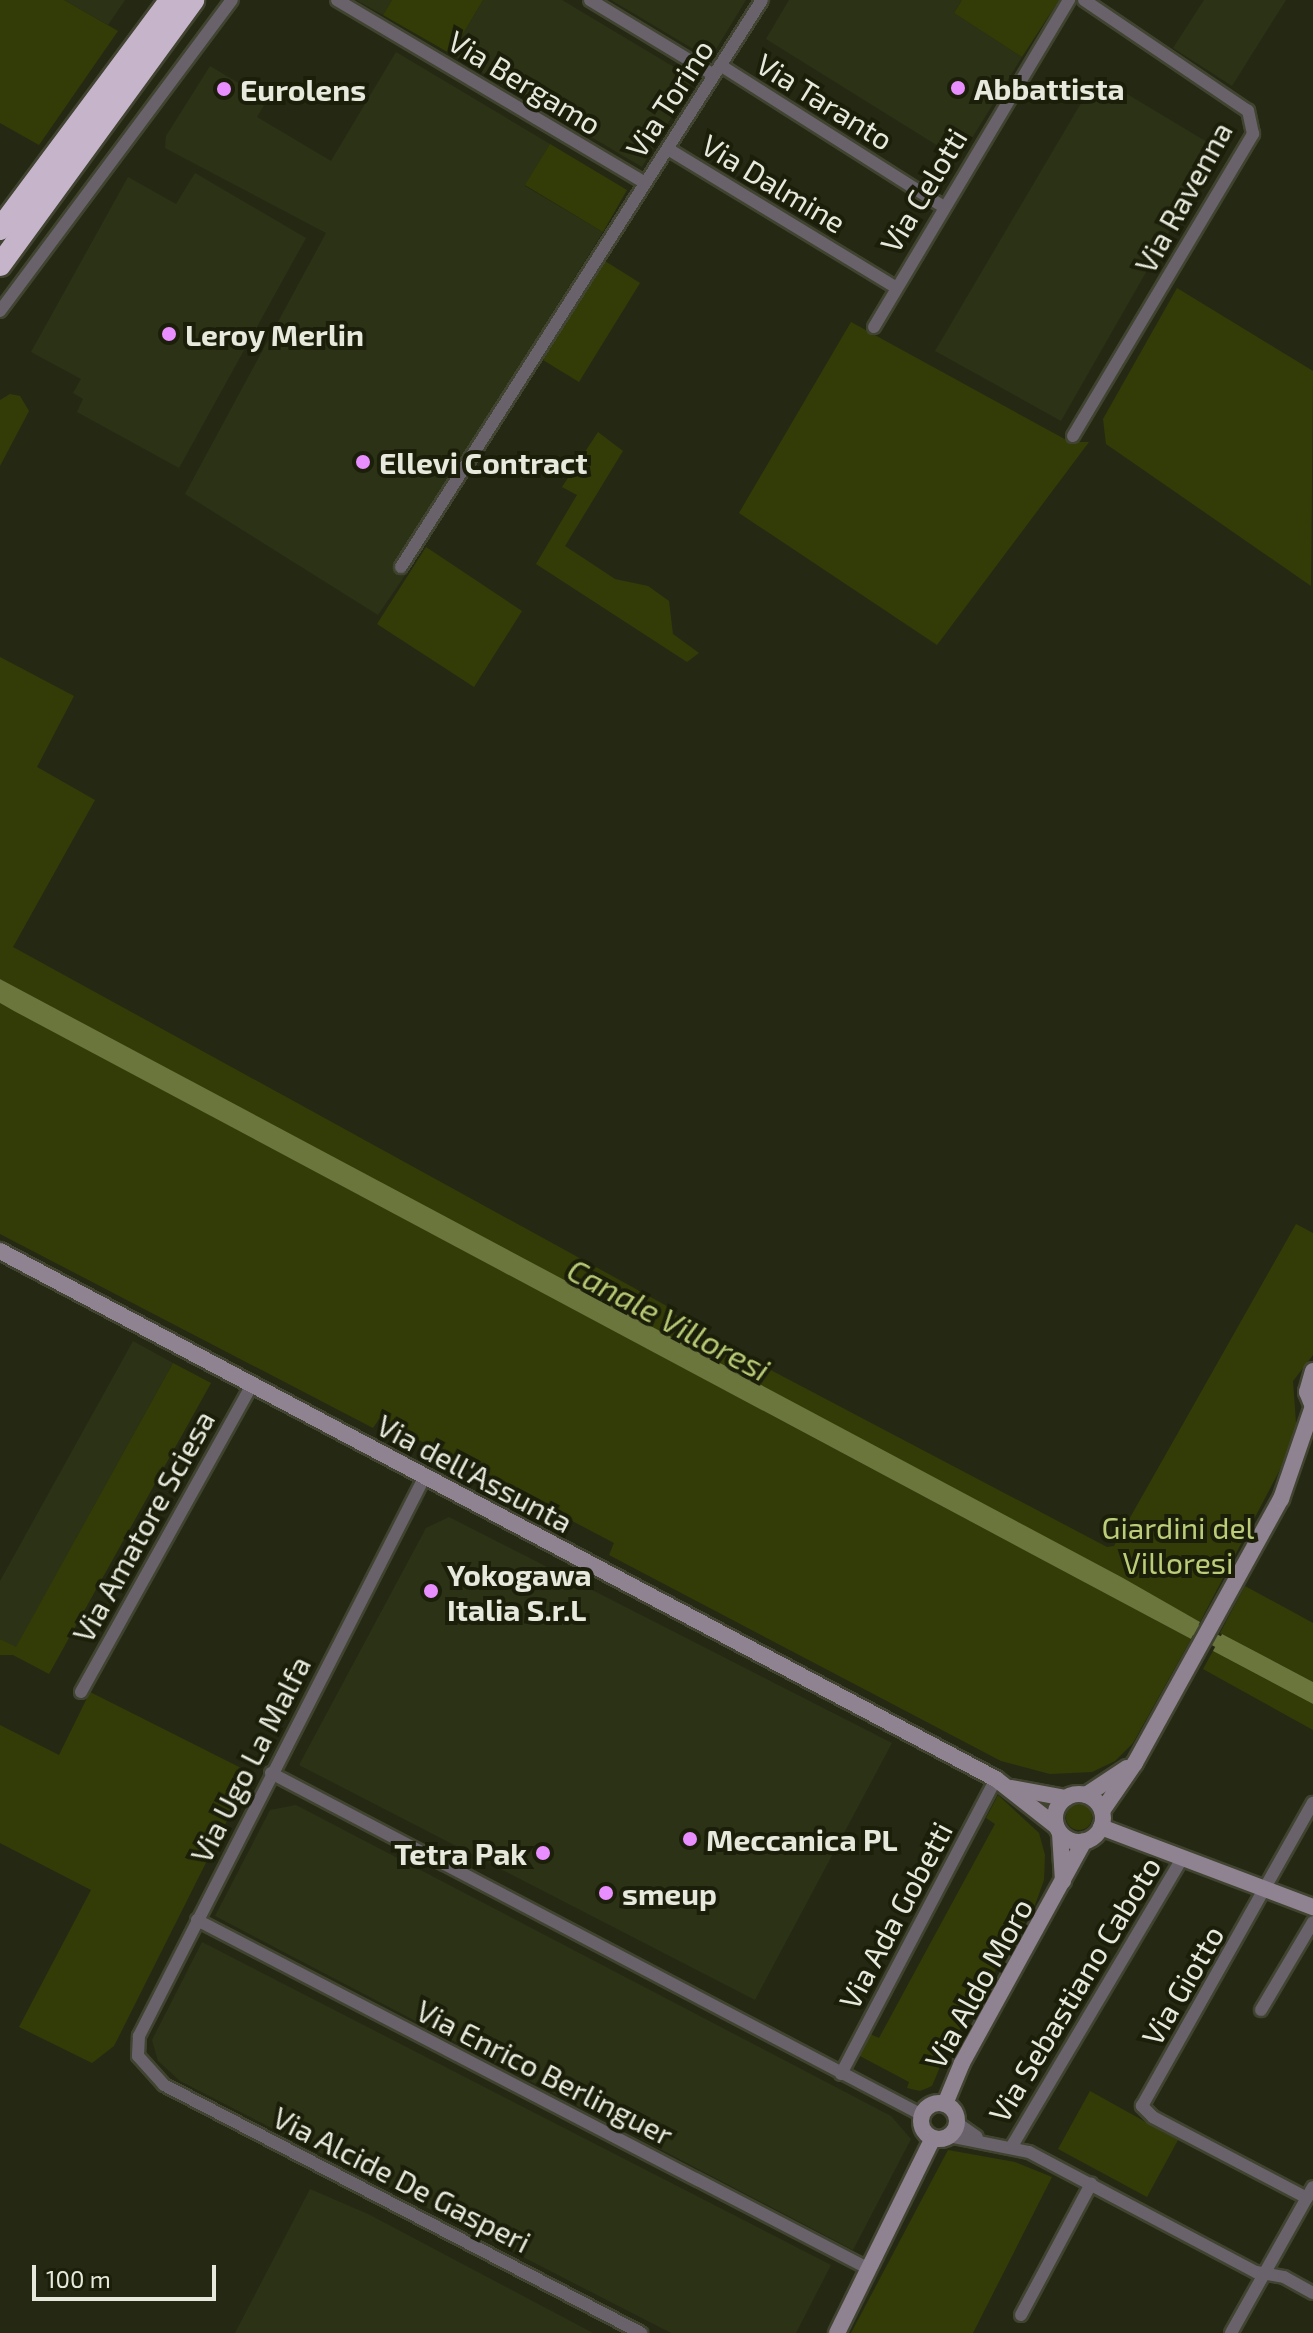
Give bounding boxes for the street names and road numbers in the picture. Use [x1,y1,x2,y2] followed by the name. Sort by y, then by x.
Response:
[442,22,608,142] street label: Via Bergamo
[617,32,721,164] street label: Via Torino
[750,45,900,157] street label: Via Taranto
[1127,115,1239,279] street label: Via Ravenna
[872,121,974,259] street label: Via Celotti
[696,126,852,240] street label: Via Dalmine
[64,1404,222,1648] street label: Via Amatore Sciesa
[371,1406,579,1540] street label: Via dell'Assunta
[182,1650,318,1868] street label: Via Ugo La Malfa
[830,1815,960,2015] street label: Via Ada Gobetti
[980,1850,1168,2128] street label: Via Sebastiano Caboto
[916,1891,1040,2075] street label: Via Aldo Moro
[1133,1919,1231,2051] street label: Via Giotto
[411,1992,679,2152] street label: Via Enrico Berlinguer
[267,2098,537,2260] street label: Via Alcide De Gasperi

